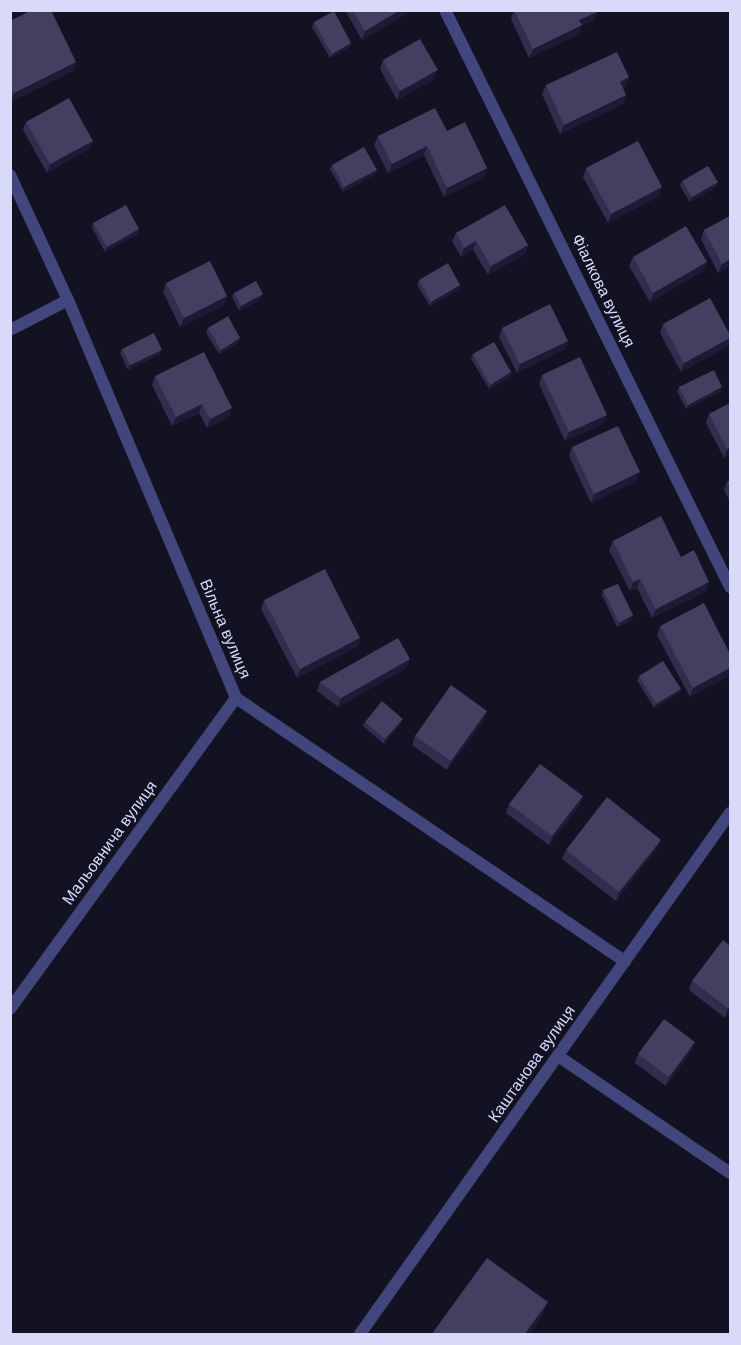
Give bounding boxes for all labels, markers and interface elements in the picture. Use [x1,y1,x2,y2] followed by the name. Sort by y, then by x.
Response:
[567,231,639,351] street label: Фіалкова вулиця
[195,576,255,682] street label: Вільна вулиця
[58,777,162,909] street label: Мальовнича вулиця
[484,1002,580,1126] street label: Каштанова вулиця

